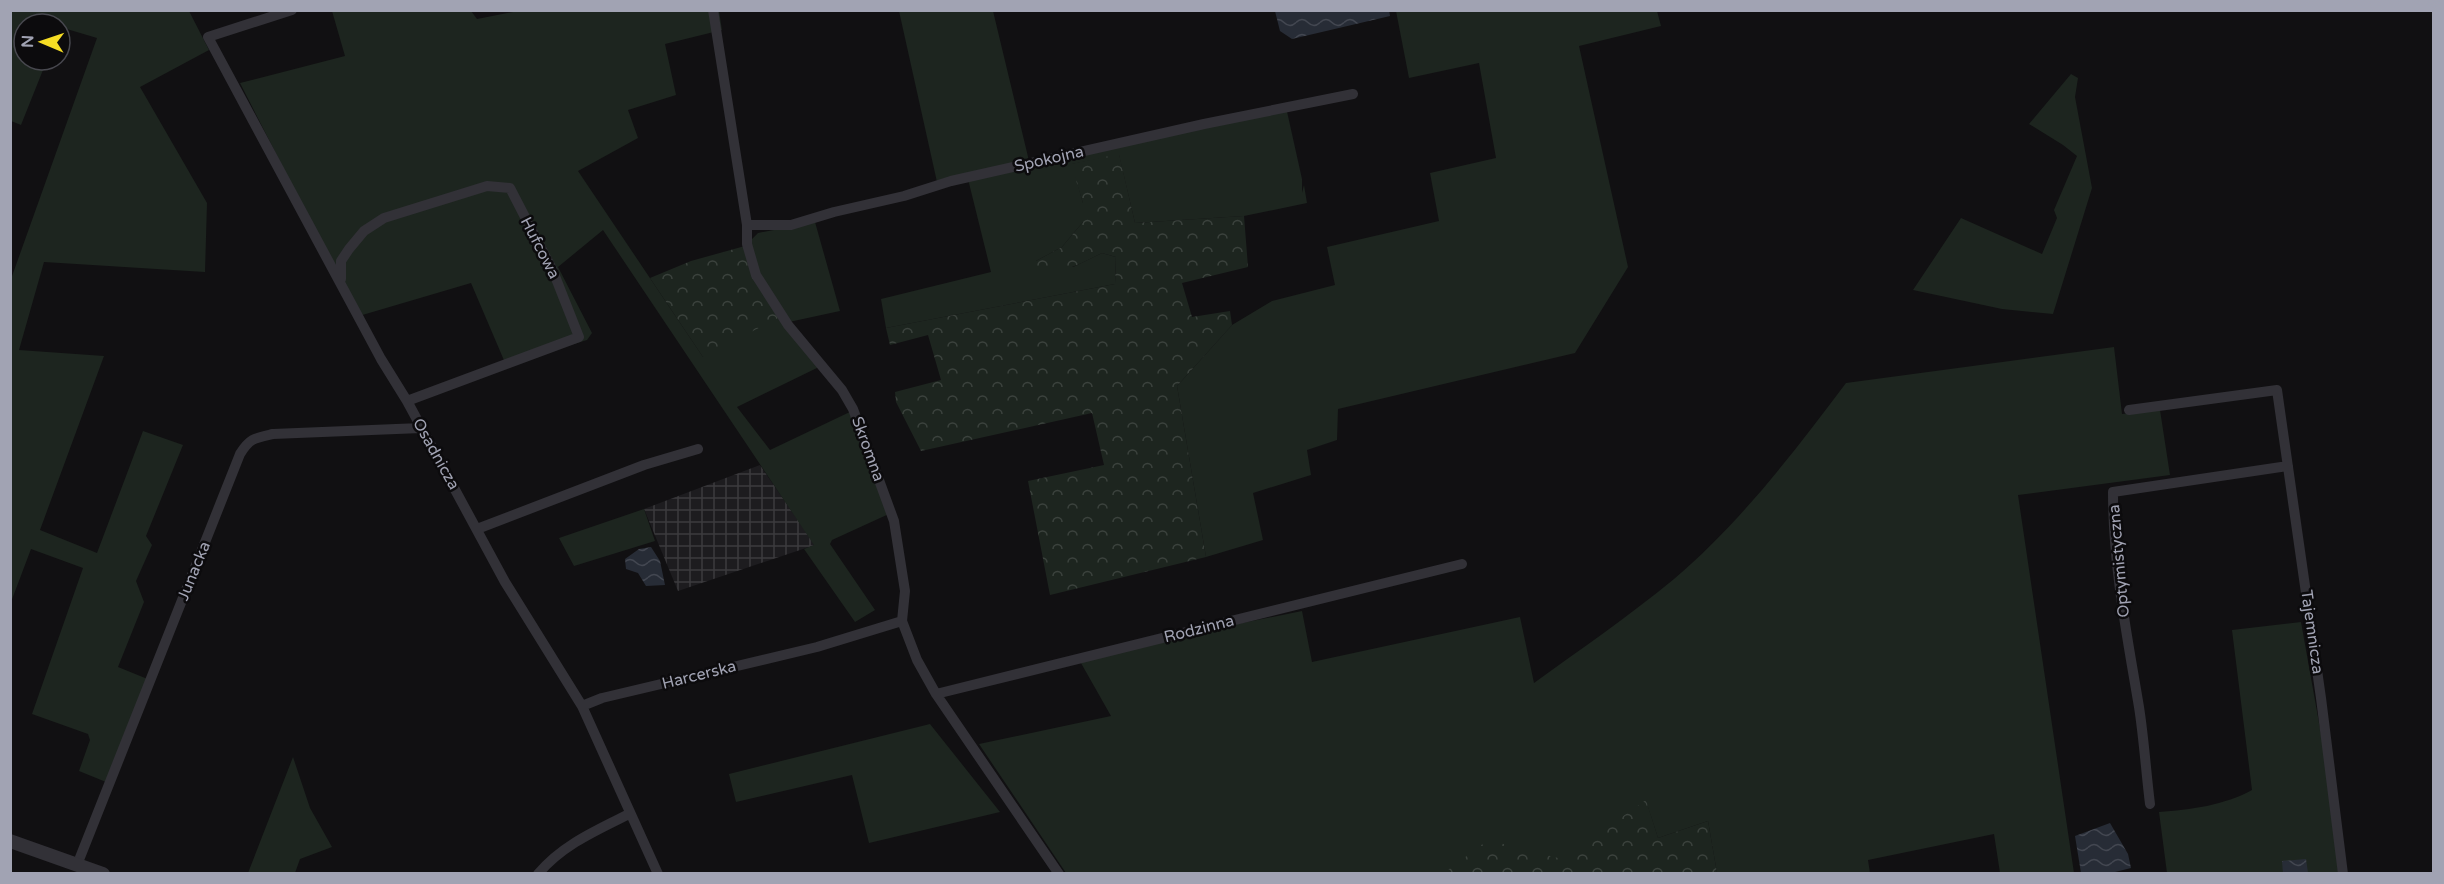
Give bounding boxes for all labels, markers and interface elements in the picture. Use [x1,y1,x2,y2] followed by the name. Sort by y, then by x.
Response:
[12,12,72,72] north arrow
[18,35,38,48] text: N
[1012,141,1086,177] street label: Spokojna
[516,214,564,282] street label: Hufcowa
[847,414,889,484] street label: Skromna
[408,415,464,493] street label: Osadnicza
[2104,504,2134,618] street label: Optymistyczna
[173,538,215,604] street label: Junacka
[2296,589,2328,675] street label: Tajemnicza
[1162,611,1236,647] street label: Rodzinna
[660,656,738,694] street label: Harcerska

